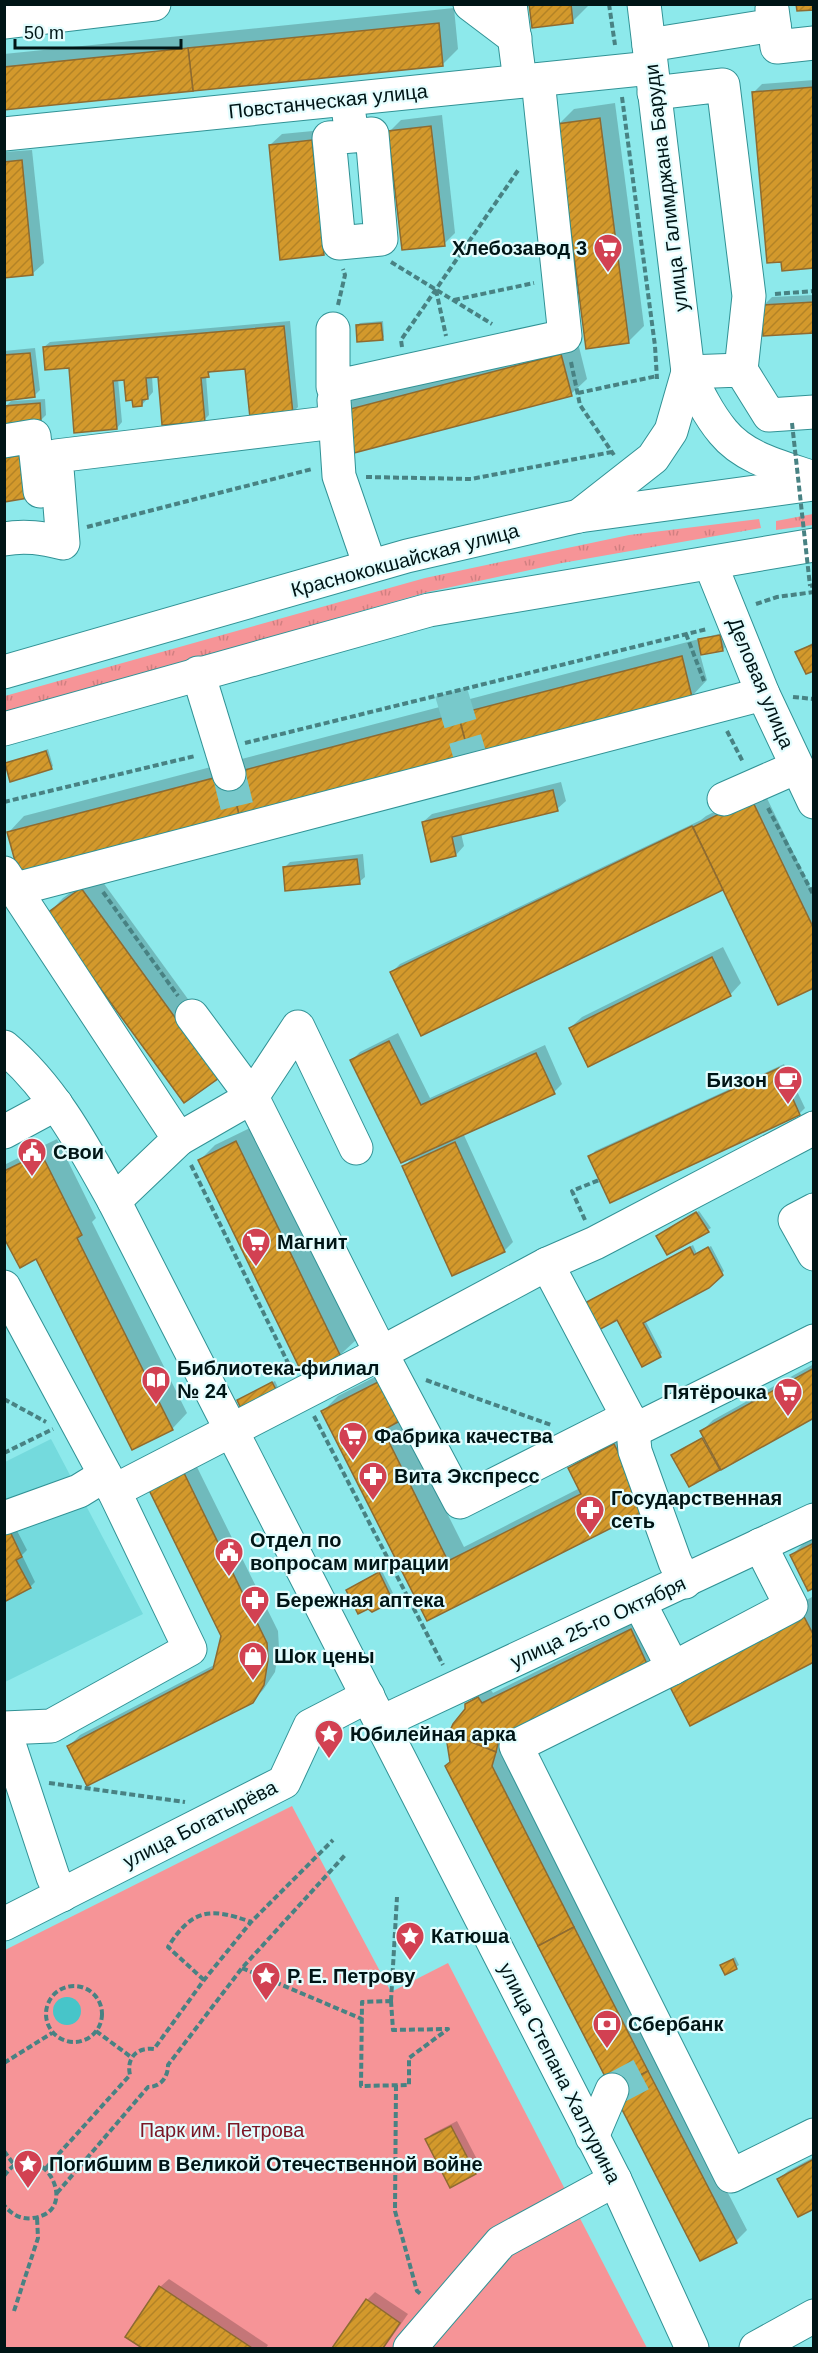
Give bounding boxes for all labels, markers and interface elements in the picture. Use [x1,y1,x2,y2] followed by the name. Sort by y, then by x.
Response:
[15,12,182,50] scale bar
[24,23,64,43] text: 50 m
[640,63,692,313] street label: улица Галимджана Баруди
[227,80,430,122] street label: Повстанческая улица
[592,232,624,274] supermarket icon: Хлебозавод 3
[452,237,587,259] place label: Хлебозавод 3
[289,519,522,601] street label: Краснококшайская улица
[724,614,799,752] street label: Деловая улица
[772,1064,804,1106] cafe icon: Бизон
[707,1069,767,1091] place label: Бизон
[16,1136,48,1178] public building icon: Свои
[53,1141,104,1163] place label: Свои
[240,1226,272,1268] supermarket icon: Магнит
[277,1231,348,1253] place label: Магнит
[177,1357,380,1402] place label: Библиотека-филиал № 24
[140,1364,172,1406] library icon: Библиотека-филиал № 24
[772,1376,804,1418] supermarket icon: Пятёрочка
[663,1381,768,1403] place label: Пятёрочка
[337,1420,369,1462] supermarket icon: Фабрика качества
[374,1425,554,1447] place label: Фабрика качества
[357,1460,389,1502] pharmacy icon: Вита Экспресс
[394,1465,540,1487] place label: Вита Экспресс
[611,1487,782,1532] place label: Государственная сеть
[574,1494,606,1536] pharmacy icon: Государственная сеть
[250,1529,449,1574] place label: Отдел по вопросам миграции
[213,1536,245,1578] public building icon: Отдел по вопросам миграции
[507,1572,689,1672] street label: улица 25-го Октября
[239,1584,271,1626] pharmacy icon: Бережная аптека
[276,1589,445,1611] place label: Бережная аптека
[237,1640,269,1682] shop icon: Шок цены
[274,1645,374,1667] place label: Шок цены
[313,1718,345,1760] place icon: Юбилейная арка
[350,1723,517,1745] place label: Юбилейная арка
[119,1775,281,1872] street label: улица Богатырёва
[394,1920,426,1962] place icon: Катюша
[431,1925,510,1947] place label: Катюша
[495,1959,626,2188] street label: улица Степана Халтурина
[250,1960,282,2002] place icon: Р. Е. Петрову
[287,1965,416,1987] place label: Р. Е. Петрову
[591,2008,623,2050] bank icon: Сбербанк
[628,2013,724,2035] place label: Сбербанк
[140,2119,305,2141] park label: Парк им. Петрова
[12,2148,44,2190] place icon: Погибшим в Великой Отечественной войне
[49,2153,483,2175] place label: Погибшим в Великой Отечественной войне

